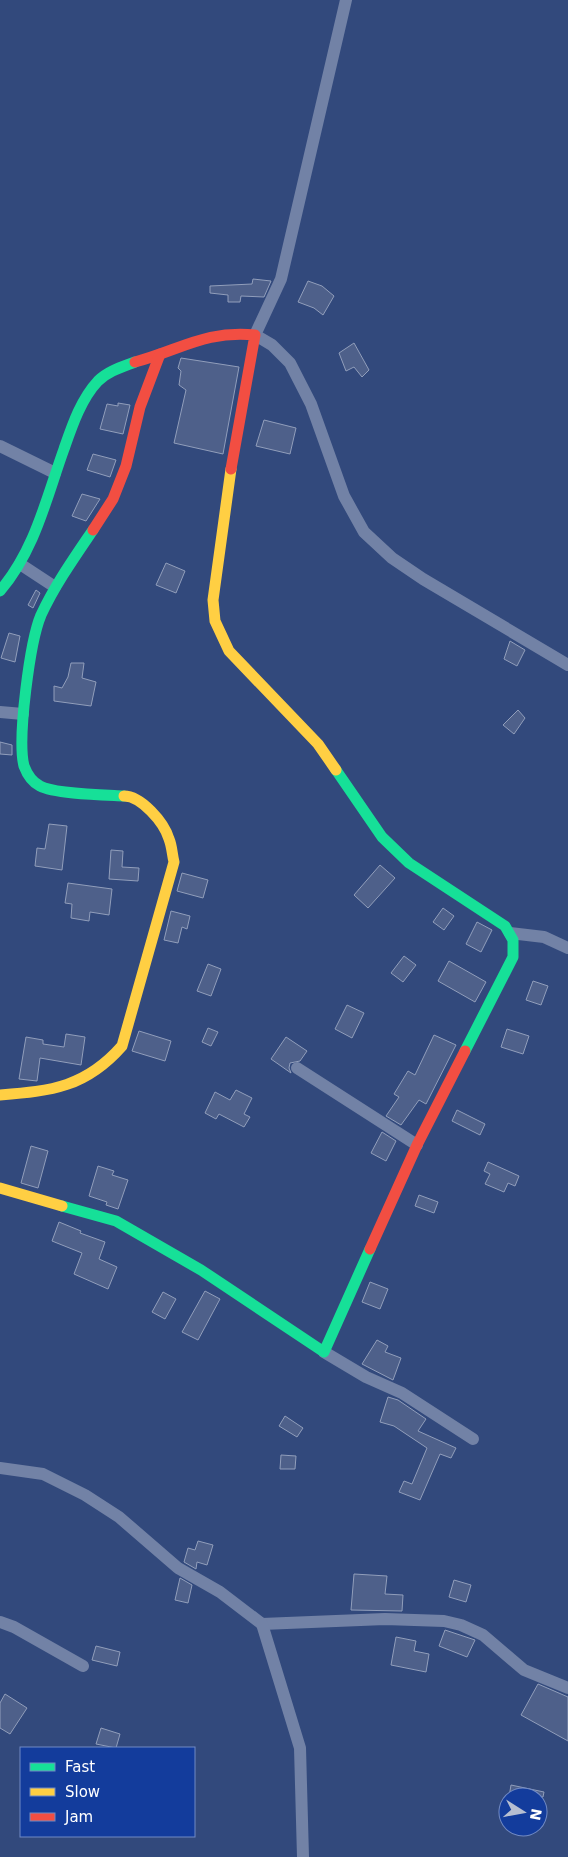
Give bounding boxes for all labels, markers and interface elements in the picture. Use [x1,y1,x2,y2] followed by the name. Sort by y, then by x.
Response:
[20,1747,195,1837] legend
[65,1758,95,1776] text: Fast
[65,1783,100,1801] text: Slow
[498,1787,548,1837] north arrow
[527,1807,545,1822] text: N
[64,1808,93,1826] text: Jam

